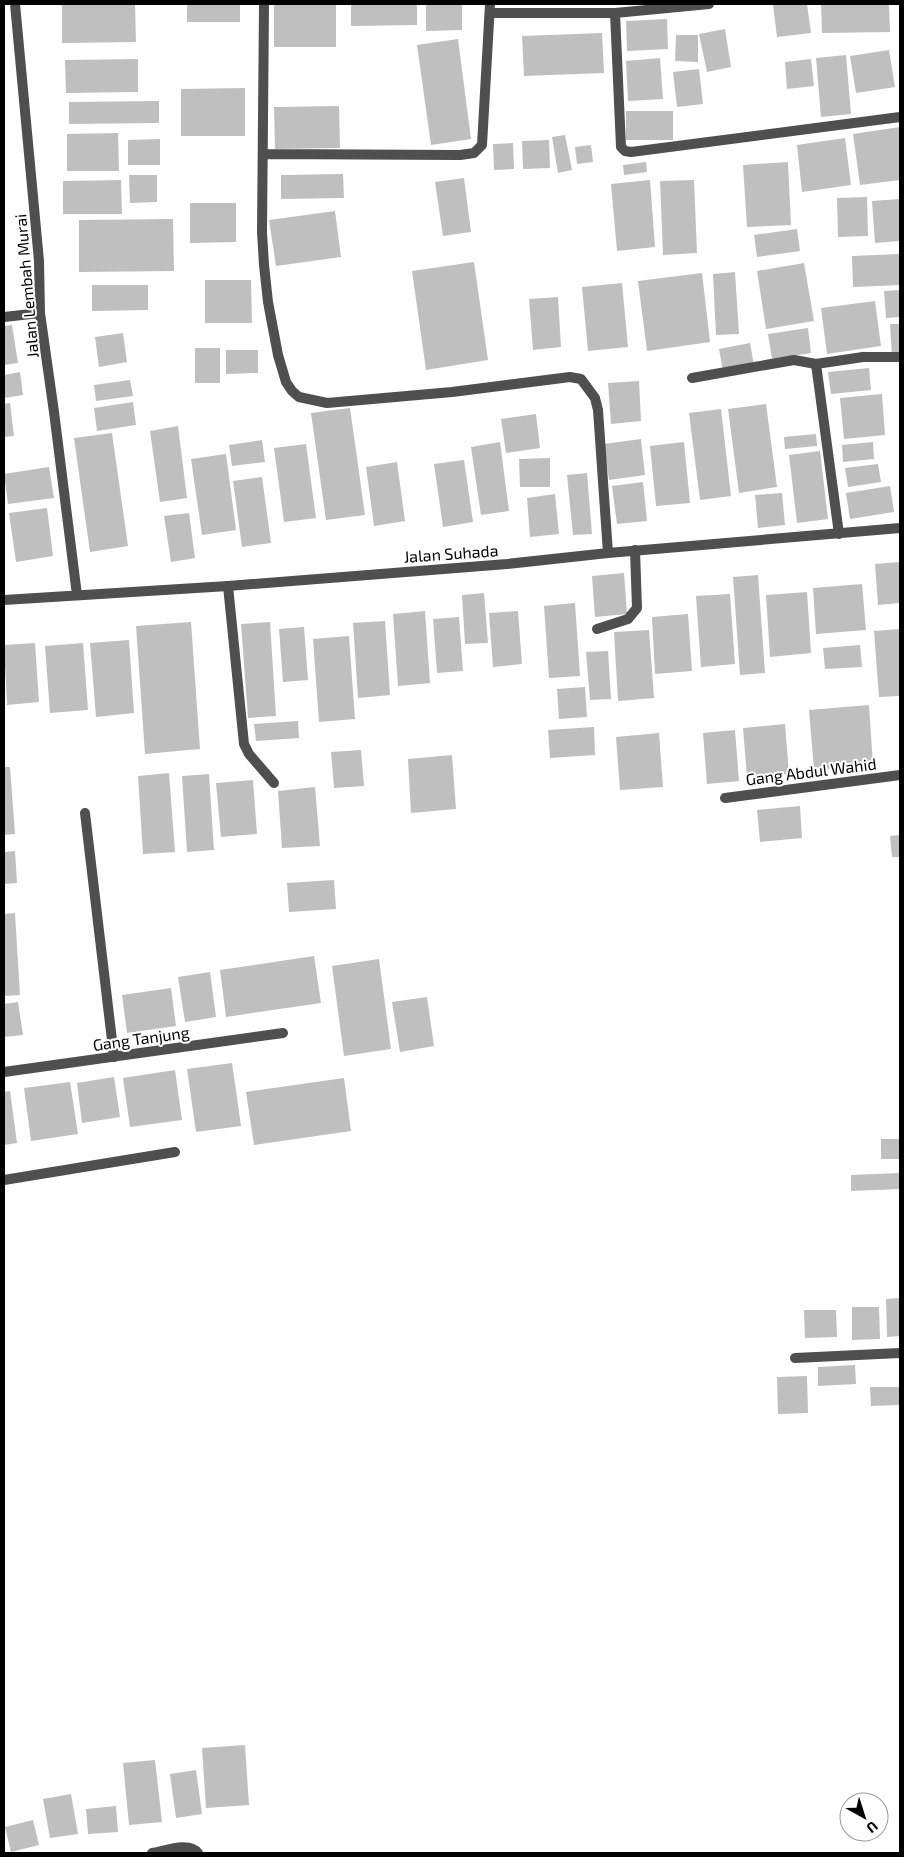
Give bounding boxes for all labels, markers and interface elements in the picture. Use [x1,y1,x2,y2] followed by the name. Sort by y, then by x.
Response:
[10,213,42,359] street label: Jalan Lembah Murai
[403,540,499,566] street label: Jalan Suhada
[745,754,877,788] street label: Gang Abdul Wahid
[91,1022,191,1055] street label: Gang Tanjung
[839,1792,889,1842] north arrow
[863,1818,882,1837] text: U

